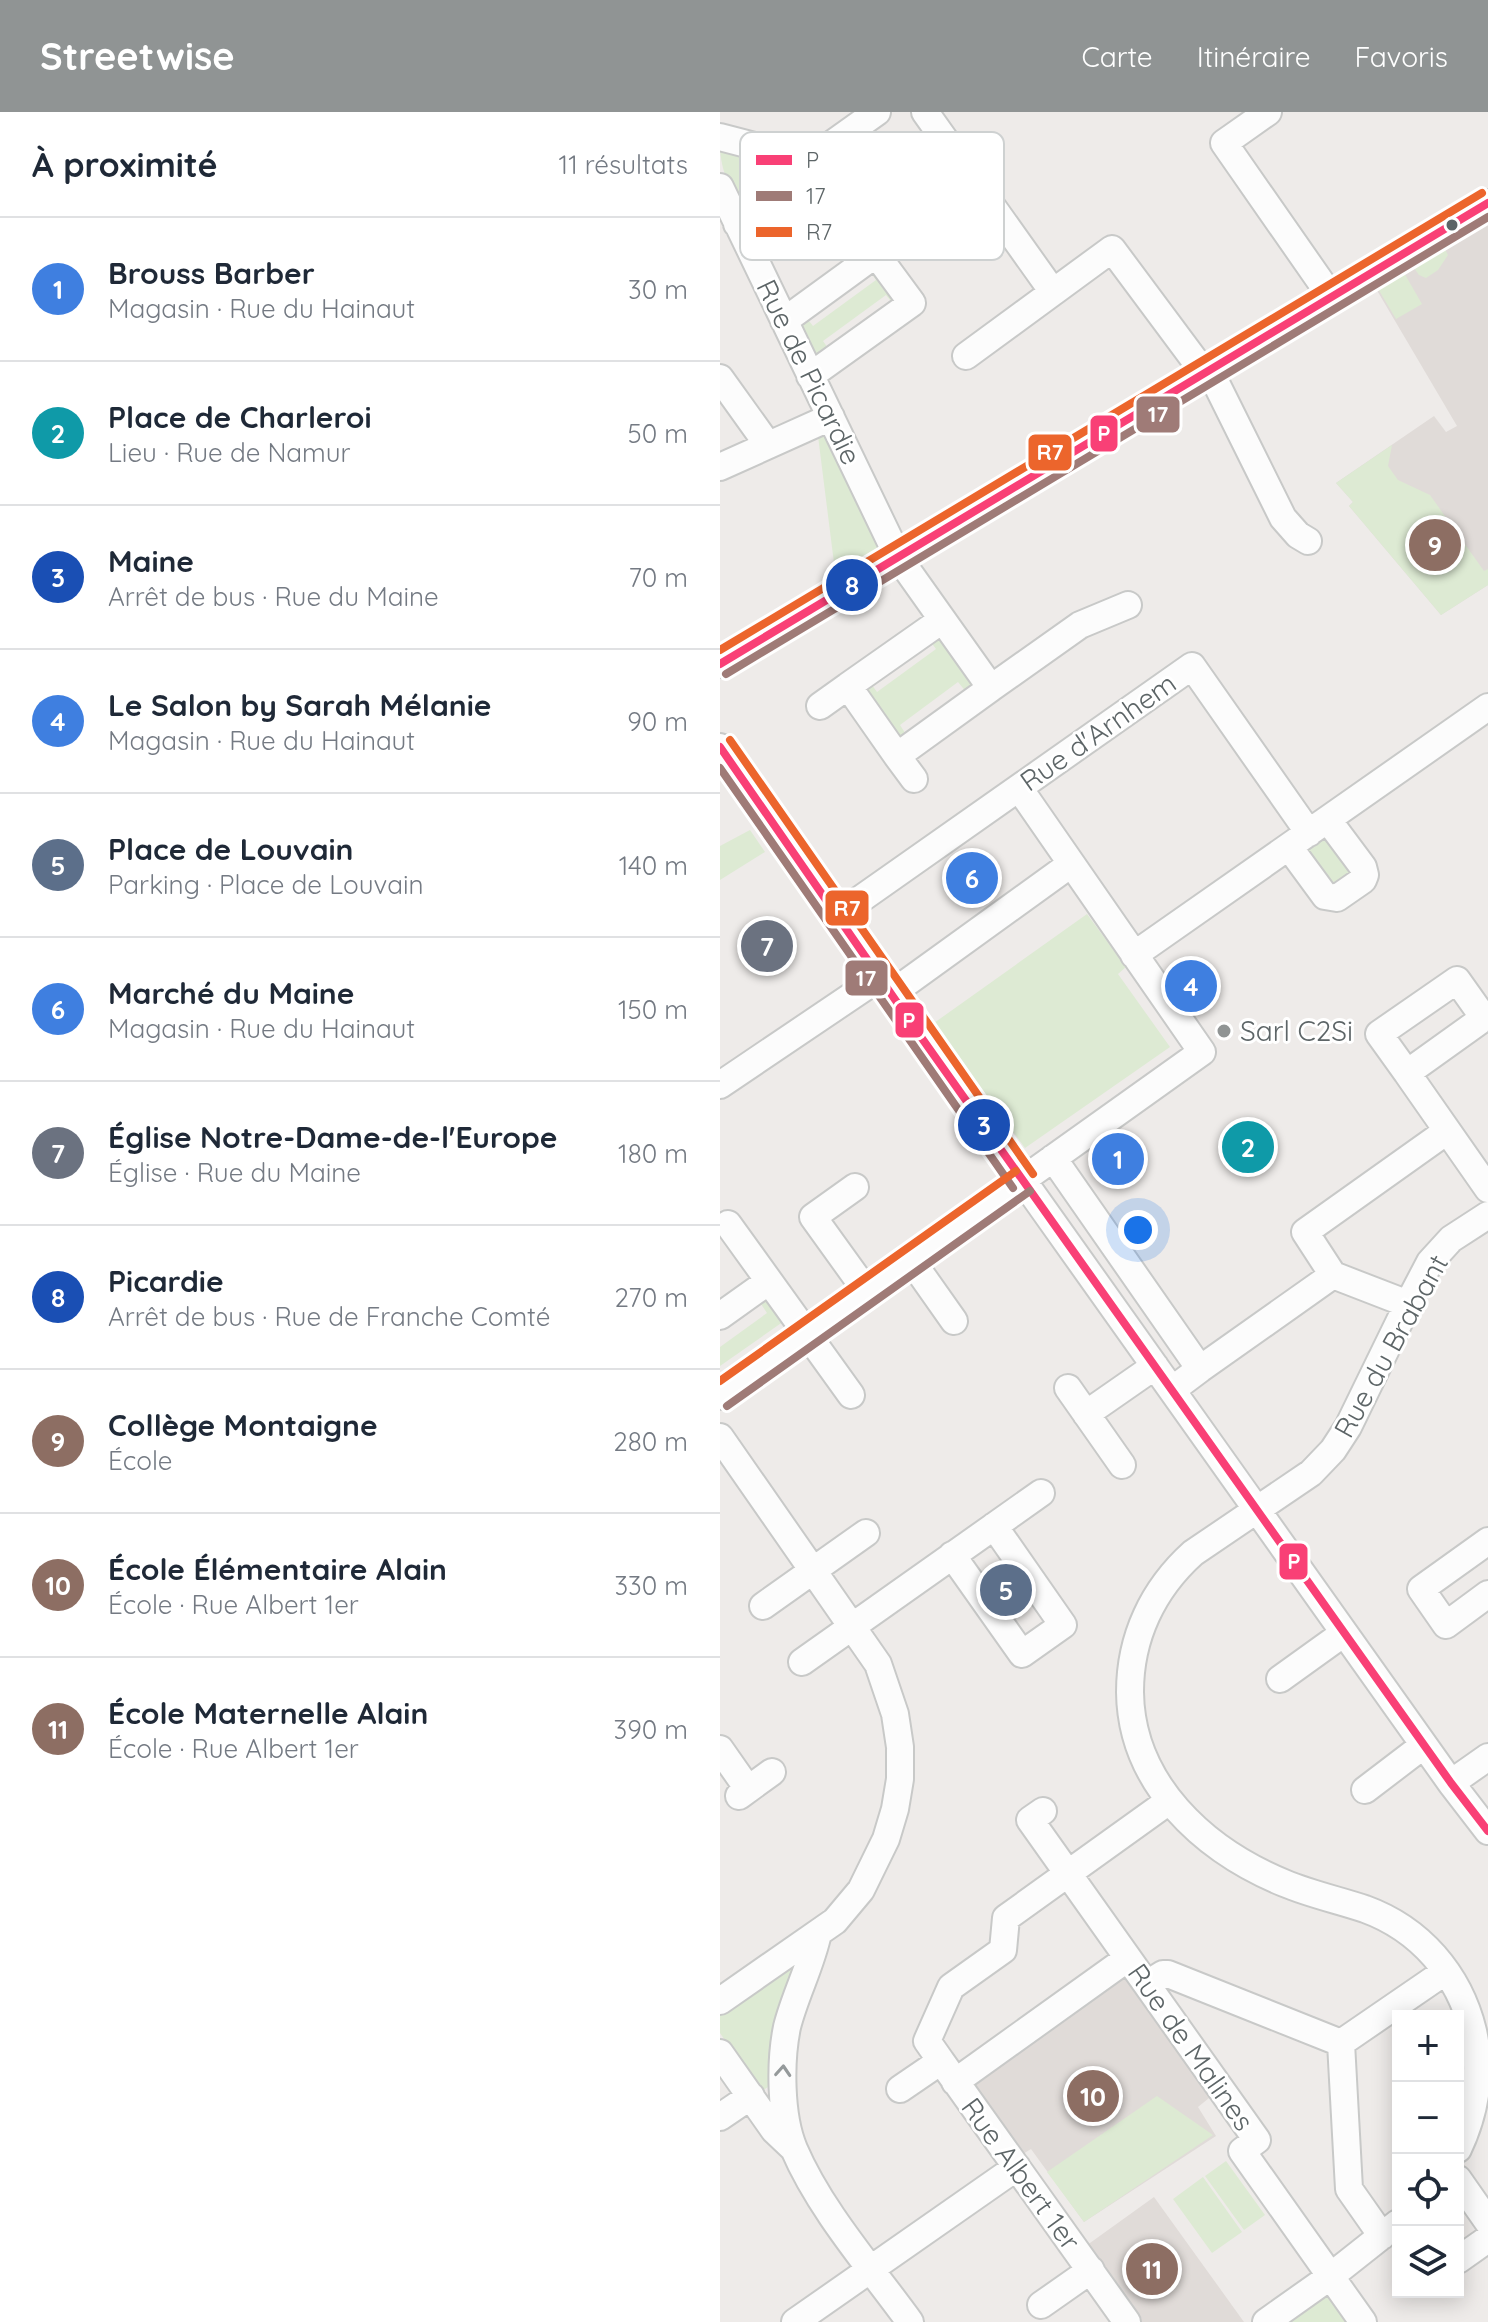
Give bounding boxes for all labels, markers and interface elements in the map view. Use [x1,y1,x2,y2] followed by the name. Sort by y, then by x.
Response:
[40,32,235,80] text: Streetwise
[1081,39,1153,74] text: Carte
[1197,39,1311,74] text: Itinéraire
[1355,39,1448,74] text: Favoris
[740,132,1004,260] legend
[32,143,218,186] text: À proximité
[806,146,819,174] text: P
[559,148,688,181] text: 11 résultats
[806,182,825,210] text: 17
[1444,217,1460,233] unlabelled marker
[806,218,832,246] text: R7
[108,254,315,292] text: Brouss Barber
[53,273,63,306] text: 1
[628,273,688,306] text: 30 m
[750,274,869,470] street label: Rue de Picardie
[108,292,415,325] text: Magasin · Rue du Hainaut
[1135,395,1181,434] line badge: 17
[108,398,372,436] text: Place de Charleroi
[1148,400,1168,428] text: 17
[1089,414,1119,453] line badge: P
[51,417,65,450] text: 2
[628,417,688,450] text: 50 m
[1097,419,1111,447] text: P
[1027,433,1073,472] line badge: R7
[108,436,351,469] text: Lieu · Rue de Namur
[1036,438,1064,466] text: R7
[1409,515,1461,575] pin: 9
[108,542,194,580] text: Maine
[826,555,878,615] pin: 8
[51,561,65,594] text: 3
[628,561,688,594] text: 70 m
[108,580,439,613] text: Arrêt de bus · Rue du Maine
[1013,665,1183,798] street label: Rue d'Arnhem
[108,686,491,724] text: Le Salon by Sarah Mélanie
[50,705,66,738] text: 4
[627,705,688,738] text: 90 m
[108,724,415,757] text: Magasin · Rue du Hainaut
[108,830,353,868] text: Place de Louvain
[946,848,998,908] pin: 6
[51,849,65,882] text: 5
[619,849,688,882] text: 140 m
[108,868,424,901] text: Parking · Place de Louvain
[824,889,870,927] line badge: R7
[833,894,861,922] text: R7
[741,916,793,976] pin: 7
[1165,956,1217,1016] pin: 4
[844,959,889,997] line badge: 17
[856,964,876,992] text: 17
[108,974,354,1012] text: Marché du Maine
[51,993,65,1026] text: 6
[618,993,688,1026] text: 150 m
[894,1001,925,1039] line badge: P
[902,1006,916,1034] text: P
[108,1012,415,1045] text: Magasin · Rue du Hainaut
[1240,1013,1353,1048] place label: Sarl C2Si
[1215,1022,1233,1040] marker: Sarl C2Si
[958,1095,1010,1155] pin: 3
[1222,1117,1274,1177] pin: 2
[108,1118,558,1156] text: Église Notre-Dame-de-l'Europe
[1092,1129,1144,1189] pin: 1
[51,1137,65,1170] text: 7
[618,1137,688,1170] text: 180 m
[108,1156,361,1189] text: Église · Rue du Maine
[1118,1210,1158,1250] your location
[1326,1248,1455,1444] street label: Rue du Brabant
[108,1262,224,1300] text: Picardie
[51,1281,65,1314] text: 8
[614,1281,688,1314] text: 270 m
[108,1300,550,1333] text: Arrêt de bus · Rue de Franche Comté
[108,1406,378,1444] text: Collège Montaigne
[51,1425,65,1458] text: 9
[613,1425,688,1458] text: 280 m
[108,1444,172,1477] text: École
[1278,1542,1309,1581] line badge: P
[1287,1547,1301,1575] text: P
[108,1550,447,1588] text: École Élémentaire Alain
[980,1560,1032,1620] pin: 5
[45,1569,71,1602] text: 10
[614,1569,688,1602] text: 330 m
[108,1588,359,1621] text: École · Rue Albert 1er
[108,1694,428,1732] text: École Maternelle Alain
[48,1713,68,1746] text: 11
[614,1713,688,1746] text: 390 m
[108,1732,359,1765] text: École · Rue Albert 1er
[1121,1956,1262,2137] street label: Rue de Malines
[1392,2010,1464,2298] map controls
[1392,2010,1464,2082] button: +
[774,2064,791,2077] one-way arrow
[1067,2066,1119,2126] pin: 10
[1392,2082,1464,2154] button: −
[954,2091,1089,2257] street label: Rue Albert 1er
[1392,2154,1464,2226] button: locate
[1392,2226,1464,2298] button: layers
[1126,2239,1178,2299] pin: 11

